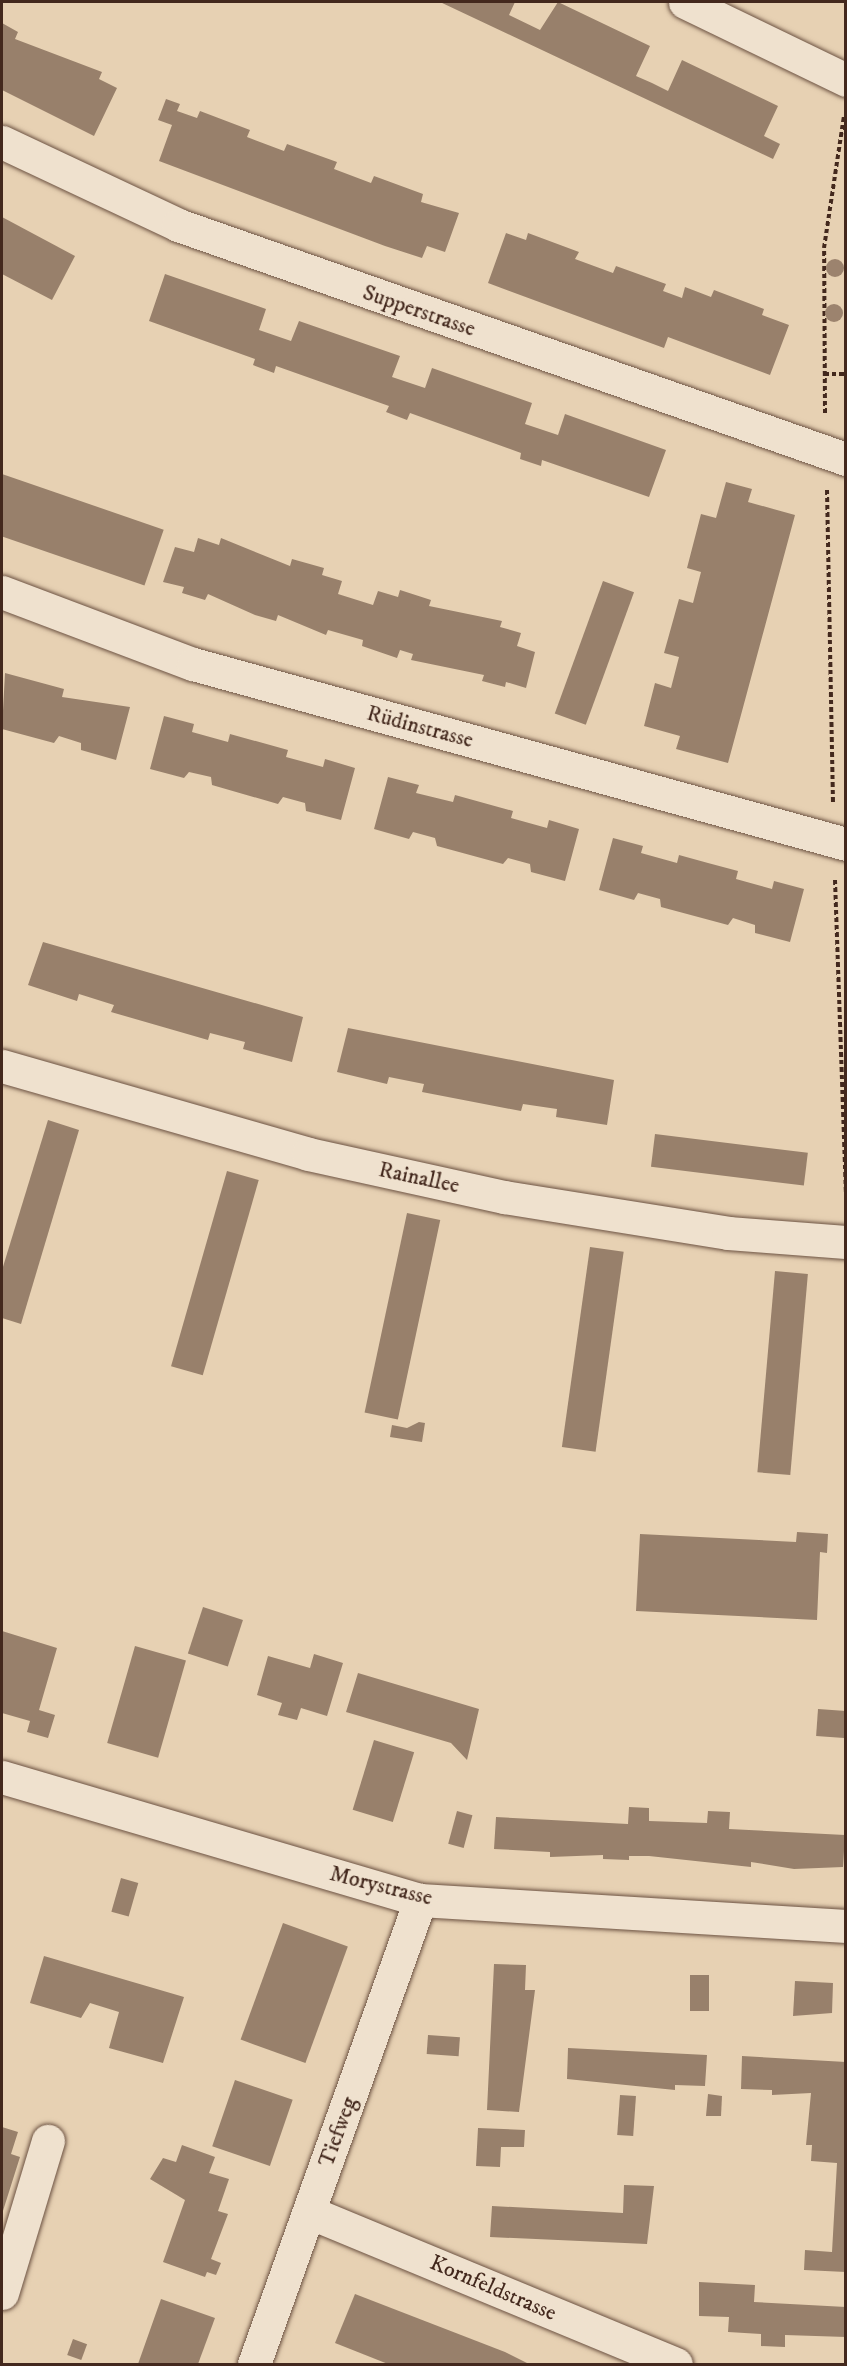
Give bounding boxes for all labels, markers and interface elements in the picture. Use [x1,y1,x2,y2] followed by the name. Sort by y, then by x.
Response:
[359,279,479,343] street label: Supperstrasse
[364,700,476,754] street label: Rüdinstrasse
[376,1157,462,1199] street label: Rainallee
[327,1861,435,1911] street label: Morystrasse
[313,2093,363,2171] street label: Tiefweg
[426,2249,560,2327] street label: Kornfeldstrasse

